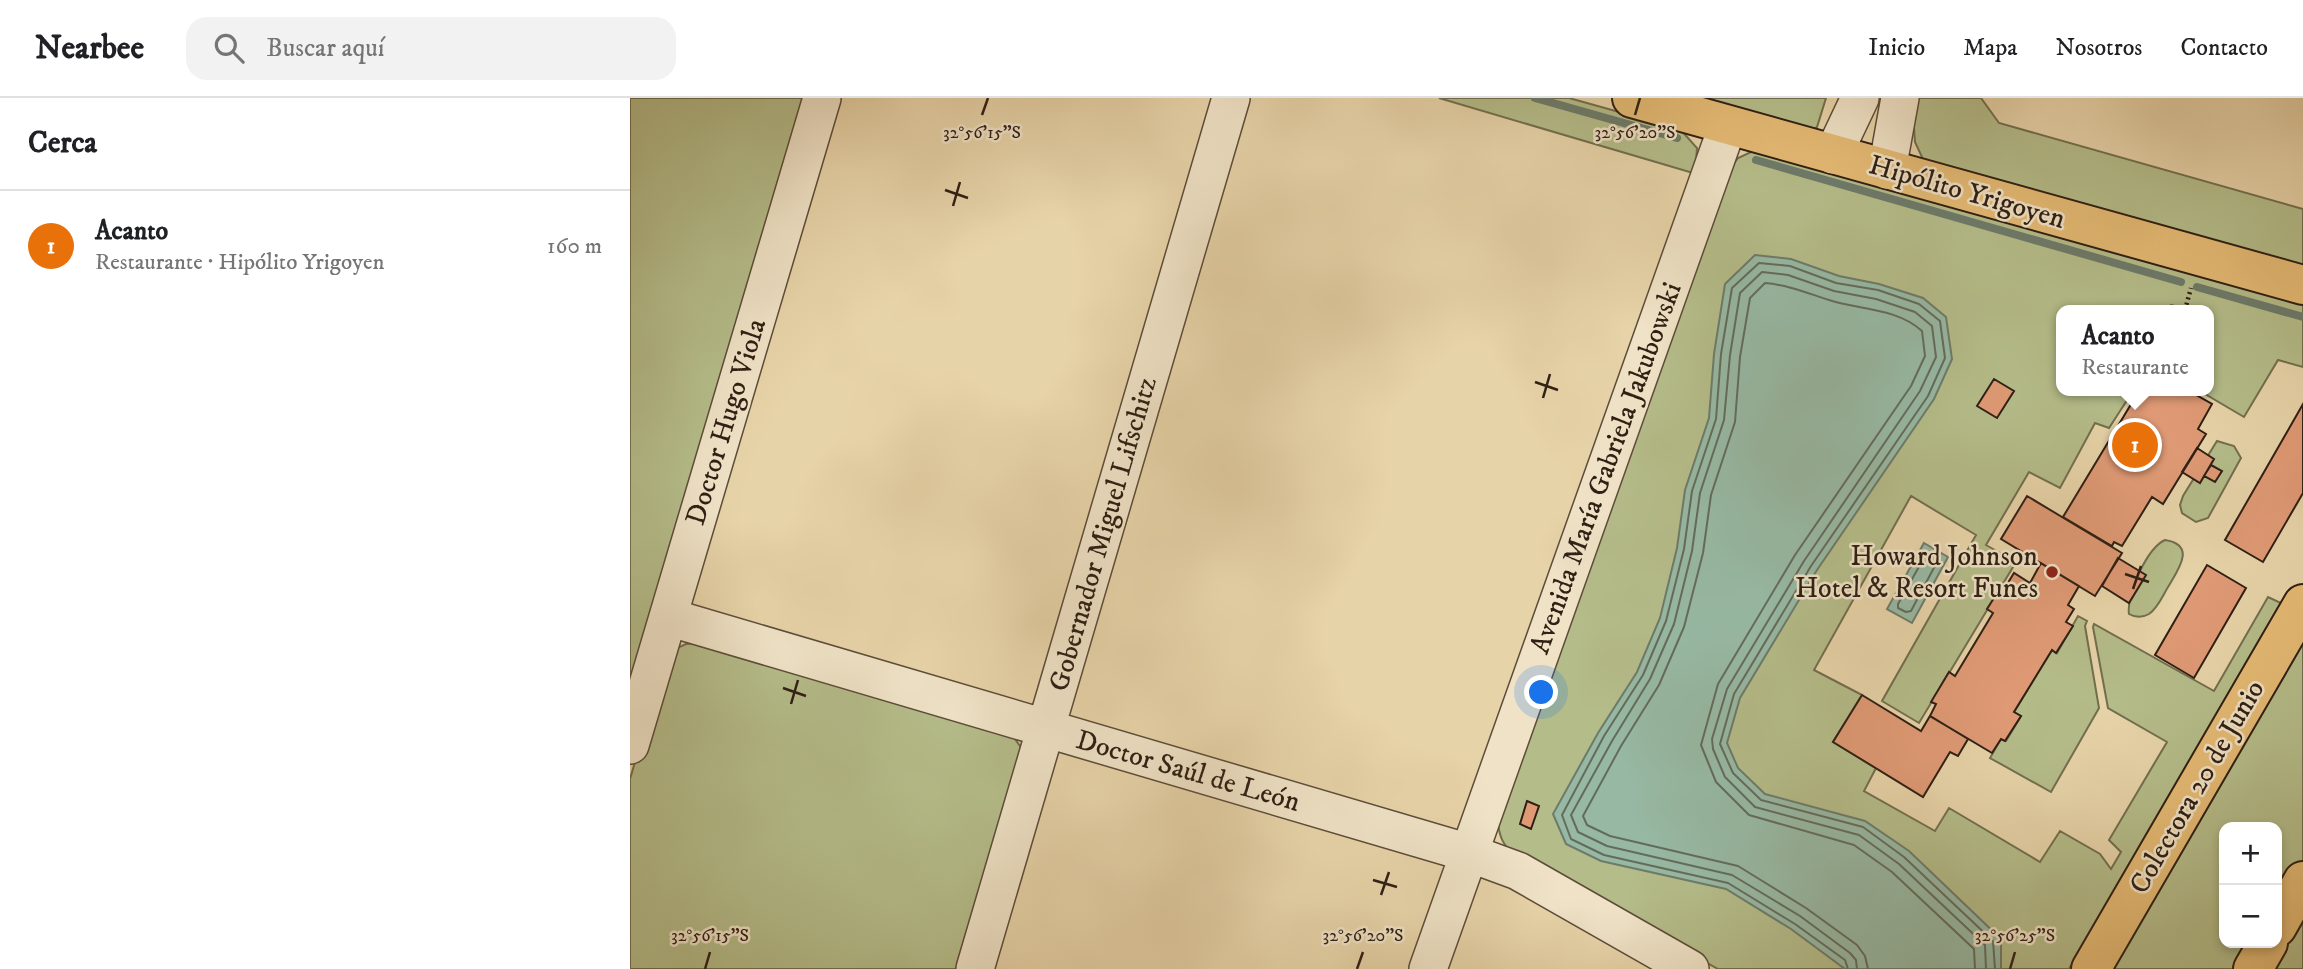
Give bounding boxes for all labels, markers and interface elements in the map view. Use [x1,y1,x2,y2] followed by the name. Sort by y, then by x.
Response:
[186,17,676,80] search box
[35,28,144,69] text: Nearbee
[210,29,248,67] icon: search
[266,32,385,65] text: Buscar aquí
[1868,33,1925,63] text: Inicio
[1963,33,2018,63] text: Mapa
[2056,33,2142,63] text: Nosotros
[2180,33,2268,63] text: Contacto
[943,122,1021,144] text: 32°56'15"S
[1594,122,1676,144] text: 32°56'20"S
[28,125,97,162] text: Cerca
[1865,147,2070,237] street label: Hipólito Yrigoyen
[95,215,168,248] text: Acanto
[47,232,55,261] text: 1
[547,232,602,261] text: 160 m
[95,248,385,277] text: Restaurante · Hipólito Yrigoyen
[1522,278,1690,658] street label: Avenida María Gabriela Jakubowski
[2056,305,2214,396] popup
[678,315,774,529] street label: Doctor Hugo Viola
[2081,320,2154,353] text: Acanto
[2081,353,2189,382] text: Restaurante
[1041,373,1165,695] street label: Gobernador Miguel Lifschitz
[2112,419,2158,471] pin: 1
[1795,539,2038,606] place label: Howard Johnson Hotel & Resort Funes
[2044,564,2060,580] marker: Howard Johnson Hotel & Resort Funes
[2122,674,2272,900] street label: Colectora 20 de Junio
[1524,675,1558,709] your location
[1072,722,1304,820] street label: Doctor Saúl de León
[2219,822,2282,948] map controls
[2219,822,2282,885] button: +
[2219,885,2282,948] button: −
[671,925,749,947] text: 32°56'15"S
[1322,925,1404,947] text: 32°56'20"S
[1975,925,2055,947] text: 32°56'25"S

